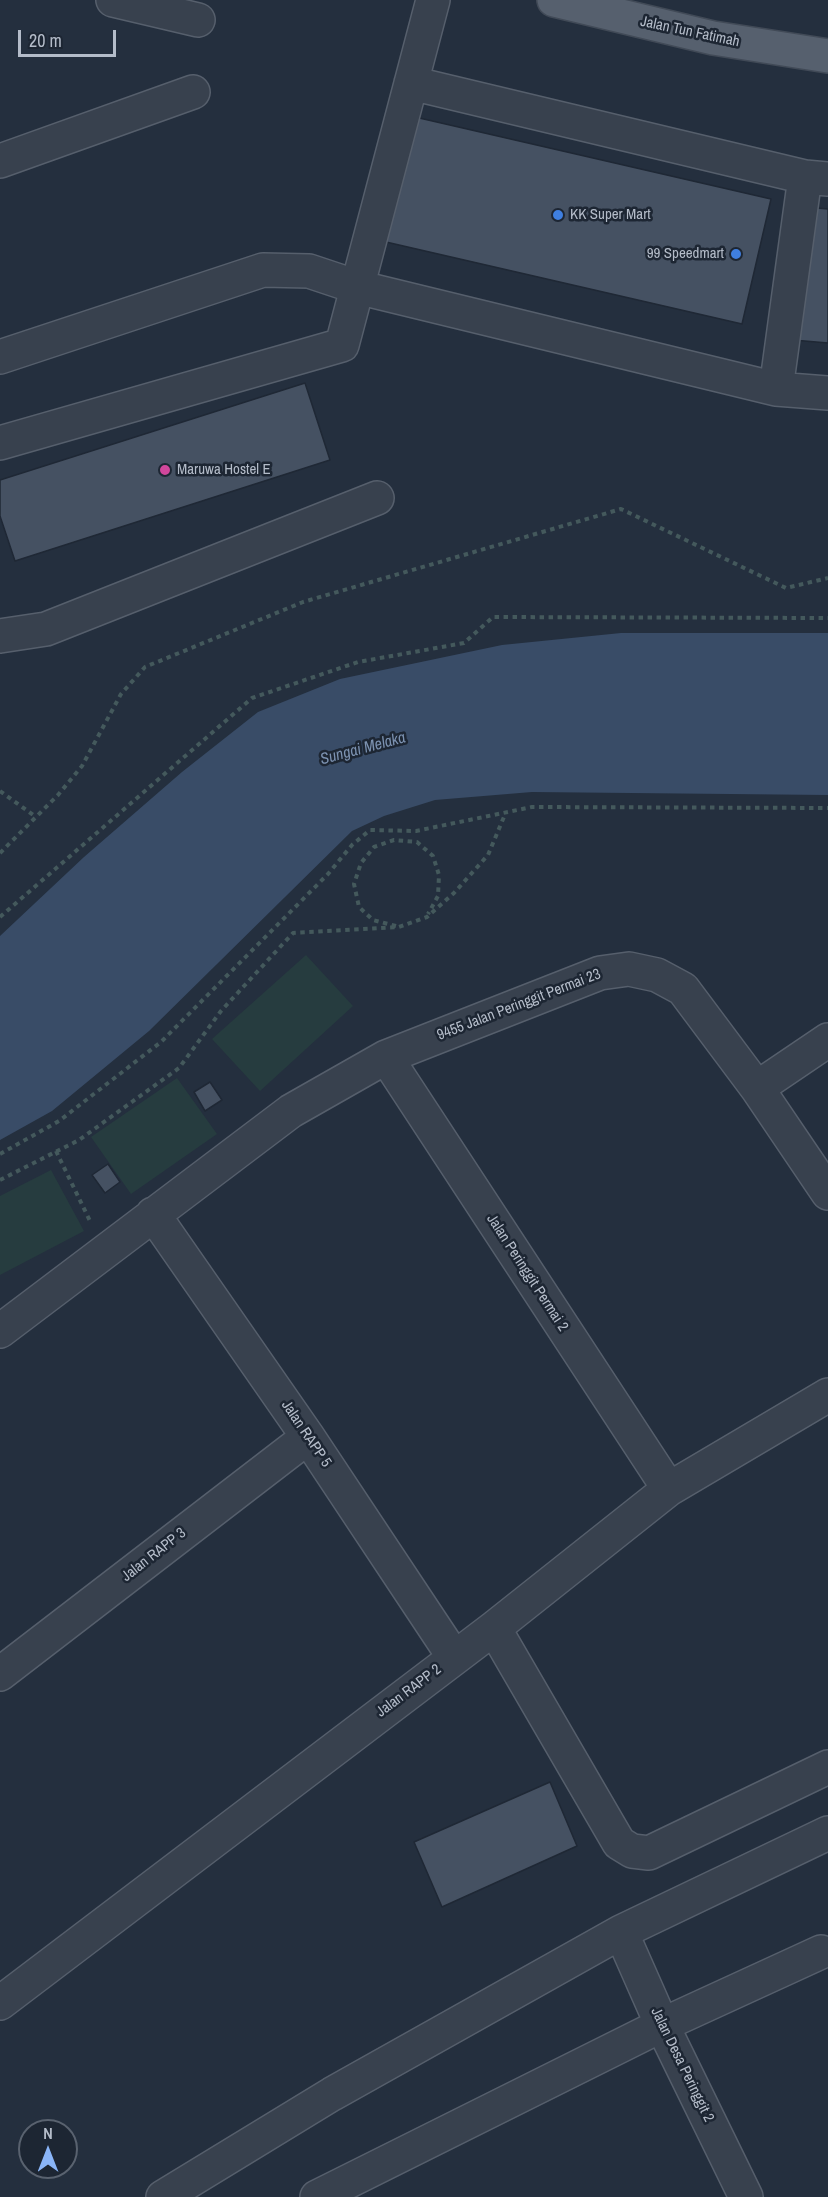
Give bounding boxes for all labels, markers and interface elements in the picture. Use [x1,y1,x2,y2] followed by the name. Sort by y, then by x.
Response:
[639,13,741,51] street label: Jalan Tun Fatimah
[21,18,118,56] scale bar
[29,28,62,53] text: 20 m
[570,206,651,224] place label: KK Super Mart
[551,208,565,222] marker: KK Super Mart
[647,245,724,263] place label: 99 Speedmart
[729,247,743,261] marker: 99 Speedmart
[177,461,271,479] place label: Maruwa Hostel E
[158,463,172,477] marker: Maruwa Hostel E
[318,728,408,770] water label: Sungai Melaka
[435,965,603,1045] street label: 9455 Jalan Peringgit Permai 23
[482,1211,572,1335] street label: Jalan Peringgit Permai 2
[277,1397,335,1471] street label: Jalan RAPP 5
[118,1524,190,1586] street label: Jalan RAPP 3
[373,1661,445,1721] street label: Jalan RAPP 2
[646,2005,718,2125] street label: Jalan Desa Peringgit 2
[18,2119,78,2179] north arrow
[43,2122,53,2144] text: N

